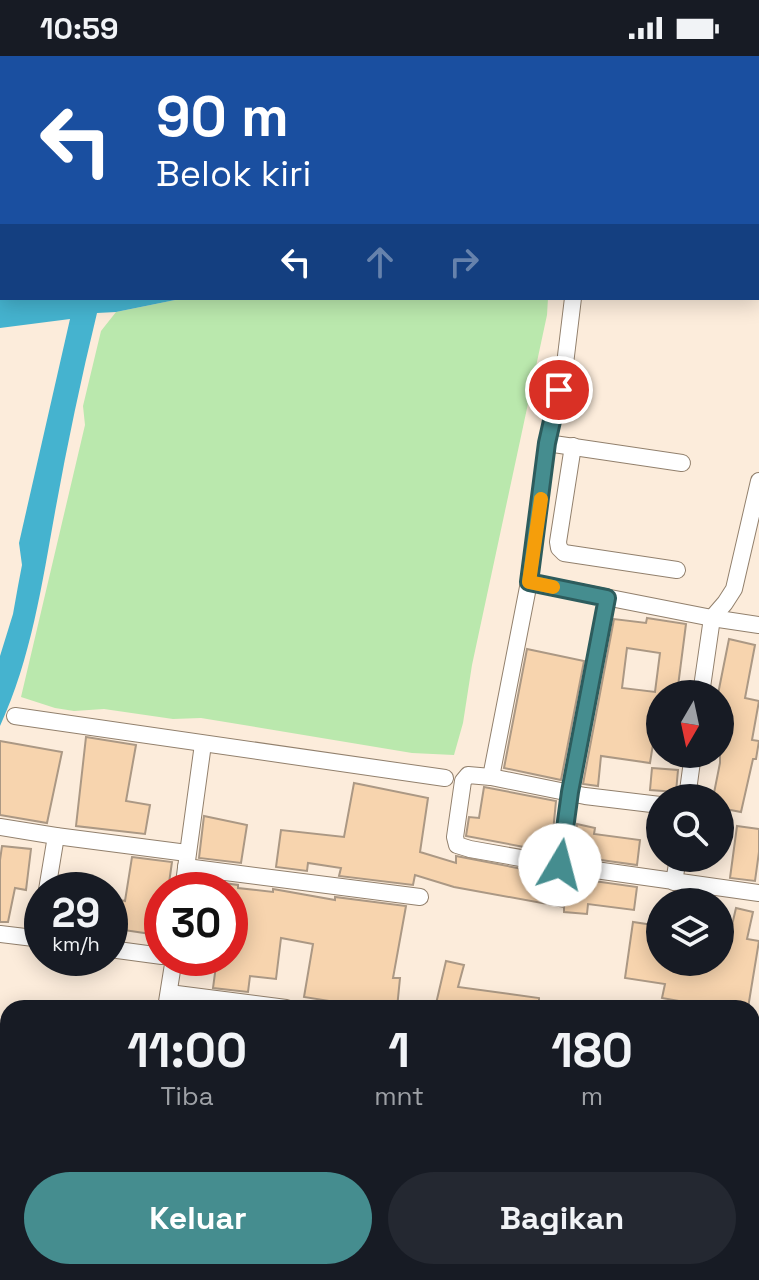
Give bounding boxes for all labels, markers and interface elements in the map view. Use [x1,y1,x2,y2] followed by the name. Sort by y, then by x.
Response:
[40,9,118,48] text: 10:59
[156,81,289,152] text: 90 m
[24,88,128,192] icon: left
[156,151,311,197] text: Belok kiri
[274,240,318,284] icon: left
[358,240,402,284] icon: ahead
[442,240,486,284] icon: right
[525,356,593,424] pin
[537,368,581,412] icon: arrive
[646,680,734,768] north arrow
[646,680,734,976] map controls
[646,784,734,872] button: search
[518,823,602,907] position arrow
[144,872,248,976] speed limit sign: 30
[52,888,100,939] text: 29
[646,888,734,976] button: layers
[52,931,100,957] text: km/h
[127,1020,247,1081] text: 11:00
[388,1020,410,1081] text: 1
[551,1020,633,1081] text: 180
[161,1079,214,1113] text: Tiba
[374,1079,424,1113] text: mnt
[581,1079,603,1113] text: m
[24,1172,372,1264] button: Keluar
[388,1172,736,1264] button: Bagikan

